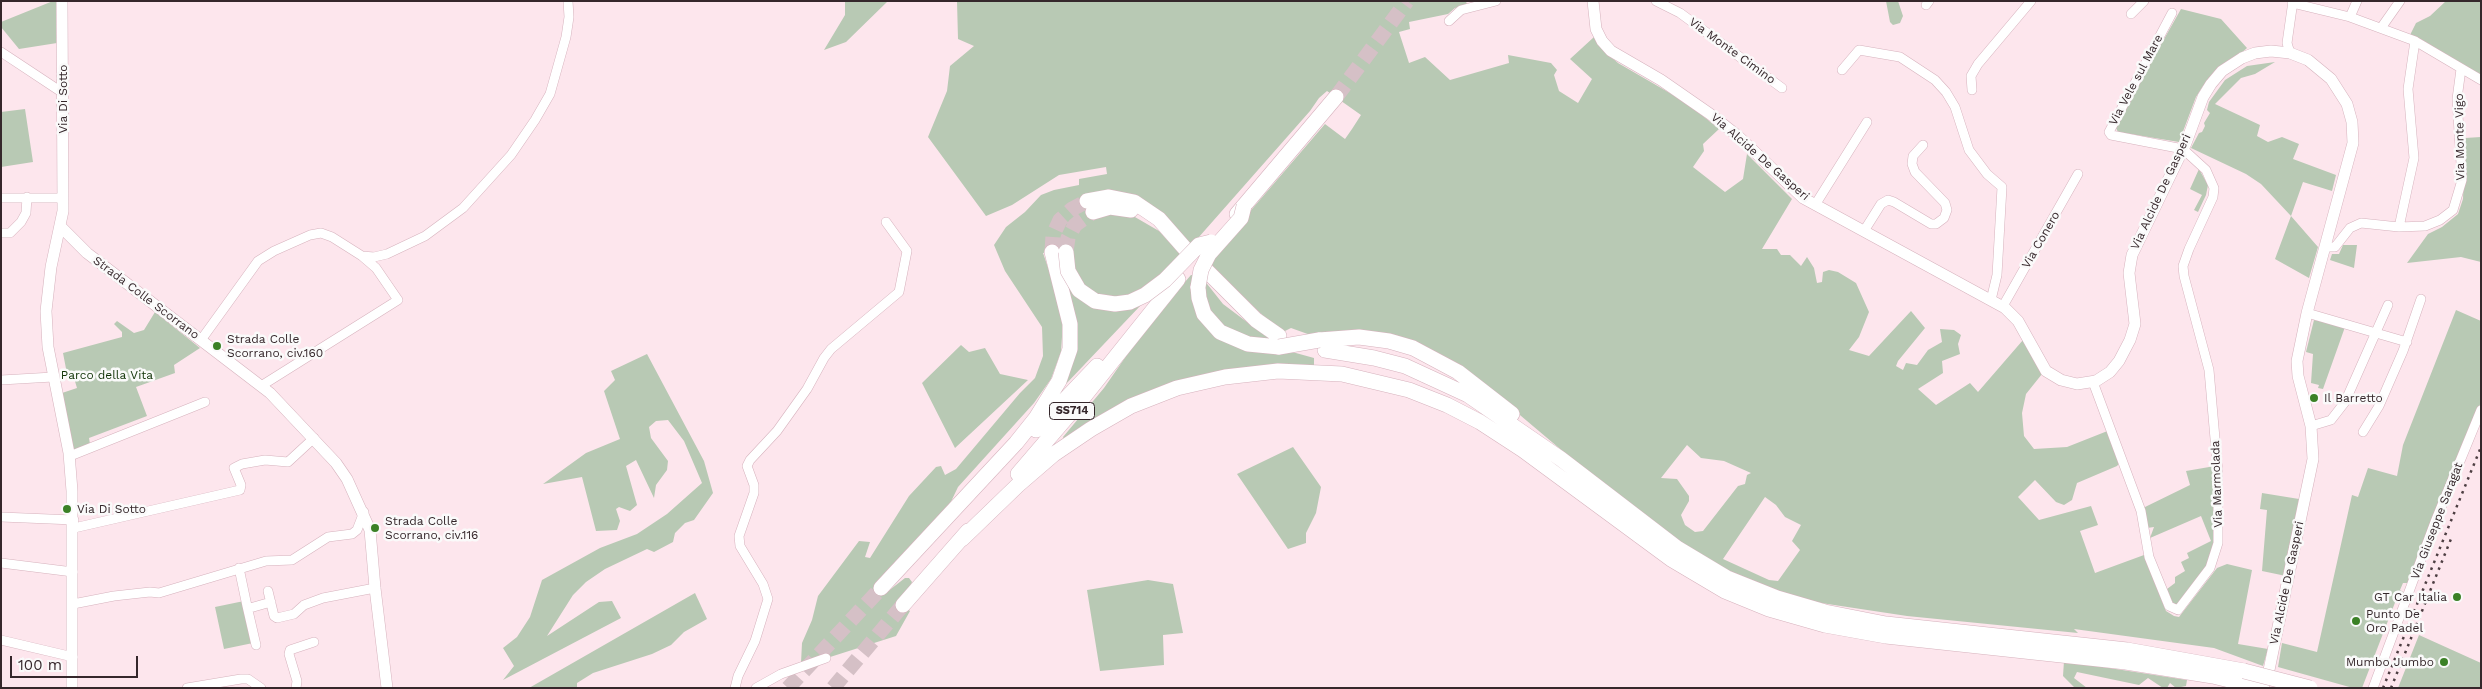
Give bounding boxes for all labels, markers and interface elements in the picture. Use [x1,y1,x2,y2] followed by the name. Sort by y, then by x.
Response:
[1686,15,1778,87] street label: Via Monte Cimino
[2106,32,2166,128] street label: Via Vele sul Mare
[56,65,70,133] street label: Via Di Sotto
[2452,93,2468,181] street label: Via Monte Vigo
[1708,110,1812,204] street label: Via Alcide De Gasperi
[2128,132,2194,252] street label: Via Alcide De Gasperi
[2019,209,2063,271] street label: Via Conero
[90,253,202,343] street label: Strada Colle Scorrano
[227,332,323,360] place label: Strada Colle Scorrano, civ.160
[211,340,223,352] marker: Strada Colle Scorrano, civ.160
[61,368,153,382] park label: Parco della Vita
[2324,391,2383,405] place label: Il Barretto
[2308,392,2320,404] marker: Il Barretto
[1050,402,1094,420] road number: SS714
[2208,440,2226,528] street label: Via Marmolada
[2408,460,2466,582] street label: Via Giuseppe Saragat
[77,502,146,516] place label: Via Di Sotto
[61,503,73,515] marker: Via Di Sotto
[385,514,478,542] place label: Strada Colle Scorrano, civ.116
[2267,520,2307,646] street label: Via Alcide De Gasperi
[369,522,381,534] marker: Strada Colle Scorrano, civ.116
[2374,590,2447,604] place label: GT Car Italia
[2451,591,2463,603] marker: GT Car Italia
[2366,607,2423,635] place label: Punto De Oro Padel
[2350,615,2362,627] marker: Punto De Oro Padel
[12,646,140,678] scale bar
[2346,655,2434,669] place label: Mumbo Jumbo
[18,656,62,674] text: 100 m
[2438,656,2450,668] marker: Mumbo Jumbo

